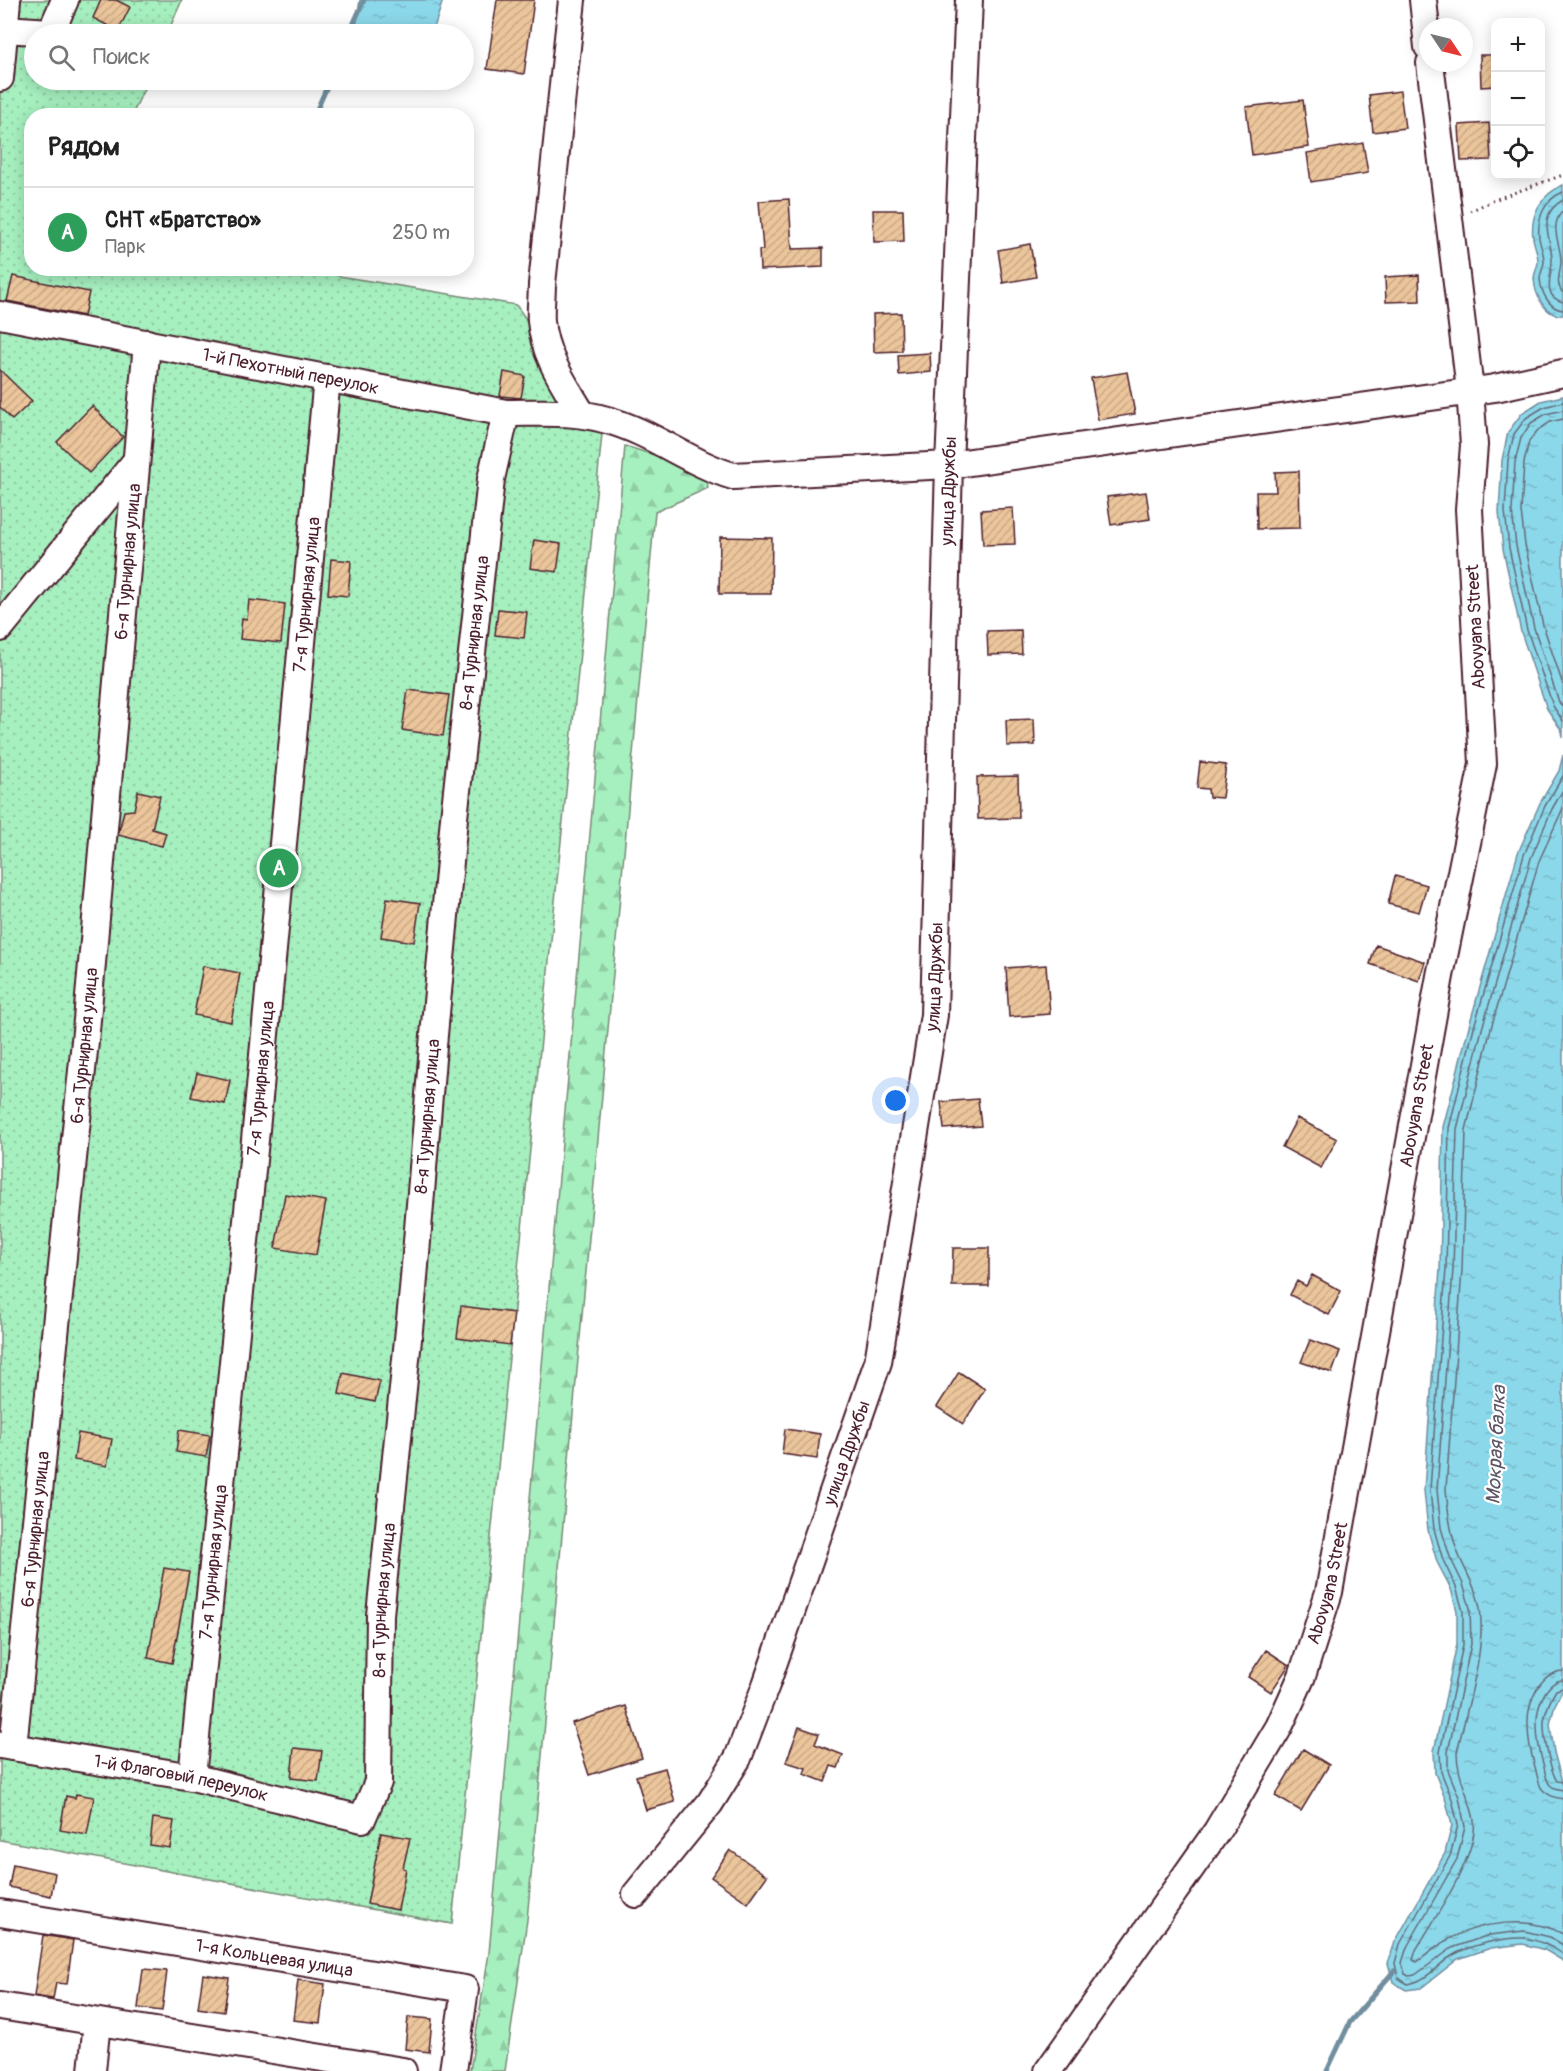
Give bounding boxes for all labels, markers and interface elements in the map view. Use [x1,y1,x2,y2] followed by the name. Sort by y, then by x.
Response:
[1419,18,1473,72] north arrow
[1491,18,1545,180] map controls
[1491,18,1545,72] button: +
[24,24,474,90] search box
[45,41,78,74] icon: search
[93,43,150,71] text: Поиск
[1491,72,1545,126] button: −
[1491,126,1545,180] button: locate
[48,131,120,163] text: Рядом
[105,206,261,234] text: СНТ «Братство»
[61,220,74,245] text: A
[392,220,450,245] text: 250 m
[105,234,146,259] text: Парк
[200,343,381,400] street label: 1-й Пехотный переулок
[935,436,962,547] street label: улица Дружбы
[109,482,146,641] street label: 6-я Турнирная улица
[288,516,325,673] street label: 7-я Турнирная улица
[454,554,494,711] street label: 8-я Турнирная улица
[1461,563,1491,690] street label: Abovyana Street
[260,846,298,890] pin: A
[920,922,948,1034] street label: улица Дружбы
[65,967,103,1125] street label: 6-я Турнирная улица
[242,1000,280,1157] street label: 7-я Турнирная улица
[409,1038,445,1195] street label: 8-я Турнирная улица
[1394,1041,1439,1169] street label: Abovyana Street
[881,1086,910,1115] your location
[1480,1383,1512,1505] water label: Мокрая балка
[817,1398,875,1509] street label: улица Дружбы
[16,1450,55,1608] street label: 6-я Турнирная улица
[194,1483,232,1641] street label: 7-я Турнирная улица
[1301,1520,1353,1647] street label: Abovyana Street
[368,1522,401,1678] street label: 8-я Турнирная улица
[92,1749,271,1807] street label: 1-й Флаговый переулок
[194,1934,355,1982] street label: 1-я Кольцевая улица

